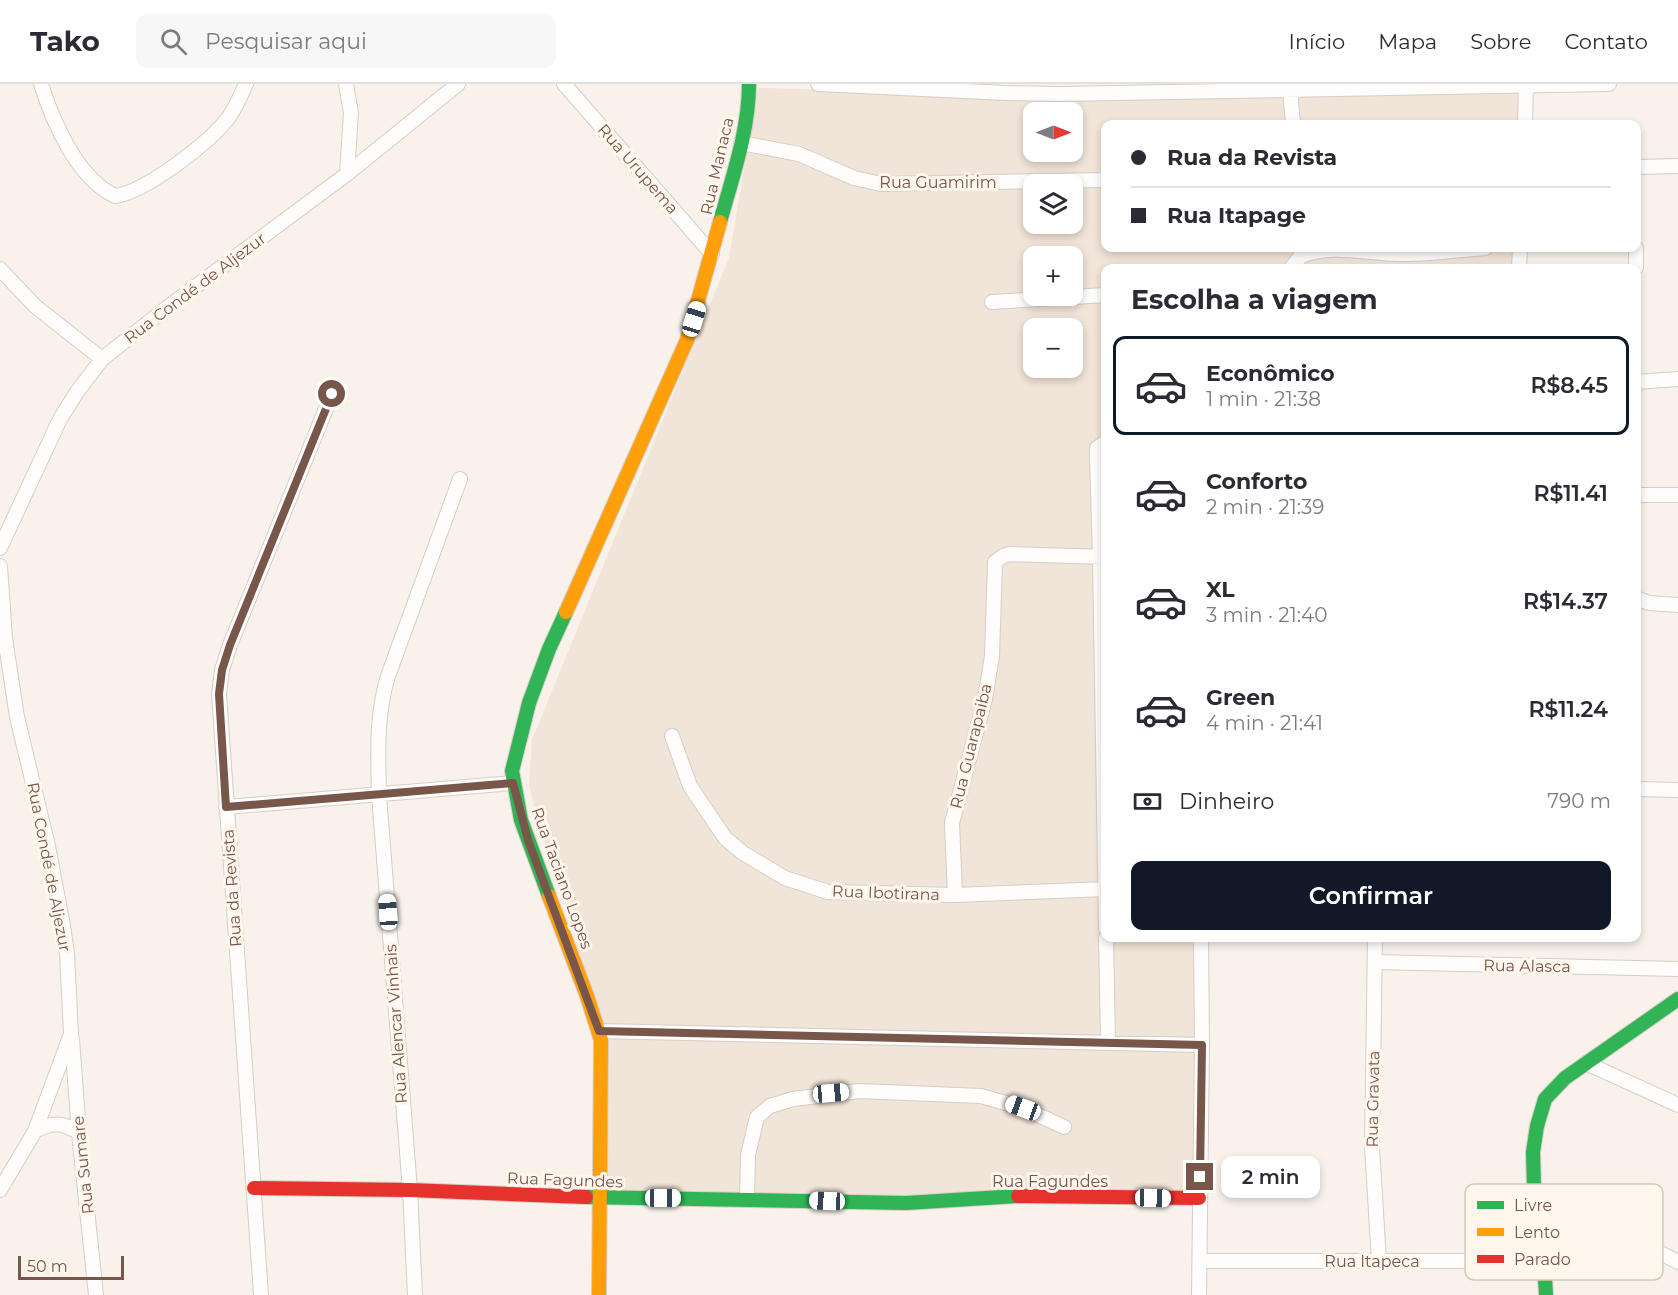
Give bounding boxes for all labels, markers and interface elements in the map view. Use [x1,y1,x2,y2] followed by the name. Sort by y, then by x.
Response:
[136,14,556,68] search box
[30,24,100,58] text: Tako
[157,25,190,58] icon: search
[205,28,367,55] text: Pesquisar aqui
[1289,29,1345,54] text: Início
[1378,29,1437,54] text: Mapa
[1470,29,1531,54] text: Sobre
[1564,29,1648,54] text: Contato
[1023,102,1083,162] north arrow
[1023,102,1083,378] map controls
[697,115,737,217] street label: Rua Manaca
[594,120,682,218] street label: Rua Urupema
[1167,144,1337,171] text: Rua da Revista
[879,173,997,192] street label: Rua Guamirim
[1023,174,1083,234] button: layers
[1167,202,1306,229] text: Rua Itapage
[120,229,270,347] street label: Rua Condé de Aljezur
[1023,246,1083,306] button: +
[1131,283,1378,316] text: Escolha a viagem
[680,299,708,339] car
[1023,318,1083,378] button: −
[1134,359,1188,413] icon: car
[1206,360,1335,387] text: Econômico
[1530,372,1608,399] text: R$8.45
[318,380,345,407] route start
[1206,387,1321,411] text: 1 min · 21:38
[1134,467,1188,521] icon: car
[1206,468,1307,495] text: Conforto
[1534,480,1608,507] text: R$11.41
[1206,495,1325,519] text: 2 min · 21:39
[1134,575,1188,629] icon: car
[1206,576,1235,603] text: XL
[1523,588,1608,615] text: R$14.37
[1206,603,1327,627] text: 3 min · 21:40
[946,681,996,811] street label: Rua Guarapaiba
[1134,683,1188,737] icon: car
[1206,684,1275,711] text: Green
[1529,696,1608,723] text: R$11.24
[1206,711,1323,735] text: 4 min · 21:41
[23,781,75,953] street label: Rua Condé de Aljezur
[1131,785,1164,818] icon: cash
[1179,788,1274,815] text: Dinheiro
[1547,789,1611,813] text: 790 m
[528,805,597,952] street label: Rua Taciano Lopes
[218,829,246,947] street label: Rua da Revista
[1131,861,1611,930] button: Confirmar
[832,882,940,904] street label: Rua Ibotirana
[378,893,398,931] car
[381,944,411,1104] street label: Rua Alencar Vinhais
[1483,956,1571,976] street label: Rua Alasca
[1363,1050,1383,1148] street label: Rua Gravata
[812,1082,850,1104] car
[1003,1093,1043,1123] car
[68,1115,98,1215] street label: Rua Sumare
[1221,1156,1320,1198] callout: 2 min
[1186,1163,1213,1190] route end
[1242,1165,1299,1189] text: 2 min
[507,1168,623,1192] street label: Rua Fagundes
[992,1172,1108,1191] street label: Rua Fagundes
[1465,1184,1663,1280] legend
[645,1189,681,1207] car
[1135,1189,1171,1207] car
[809,1191,845,1211] car
[1514,1196,1552,1215] text: Livre
[1514,1223,1560,1242] text: Lento
[1514,1250,1571,1269] text: Parado
[1324,1252,1420,1271] street label: Rua Itapeca
[18,1253,124,1280] scale bar
[27,1257,68,1276] text: 50 m

